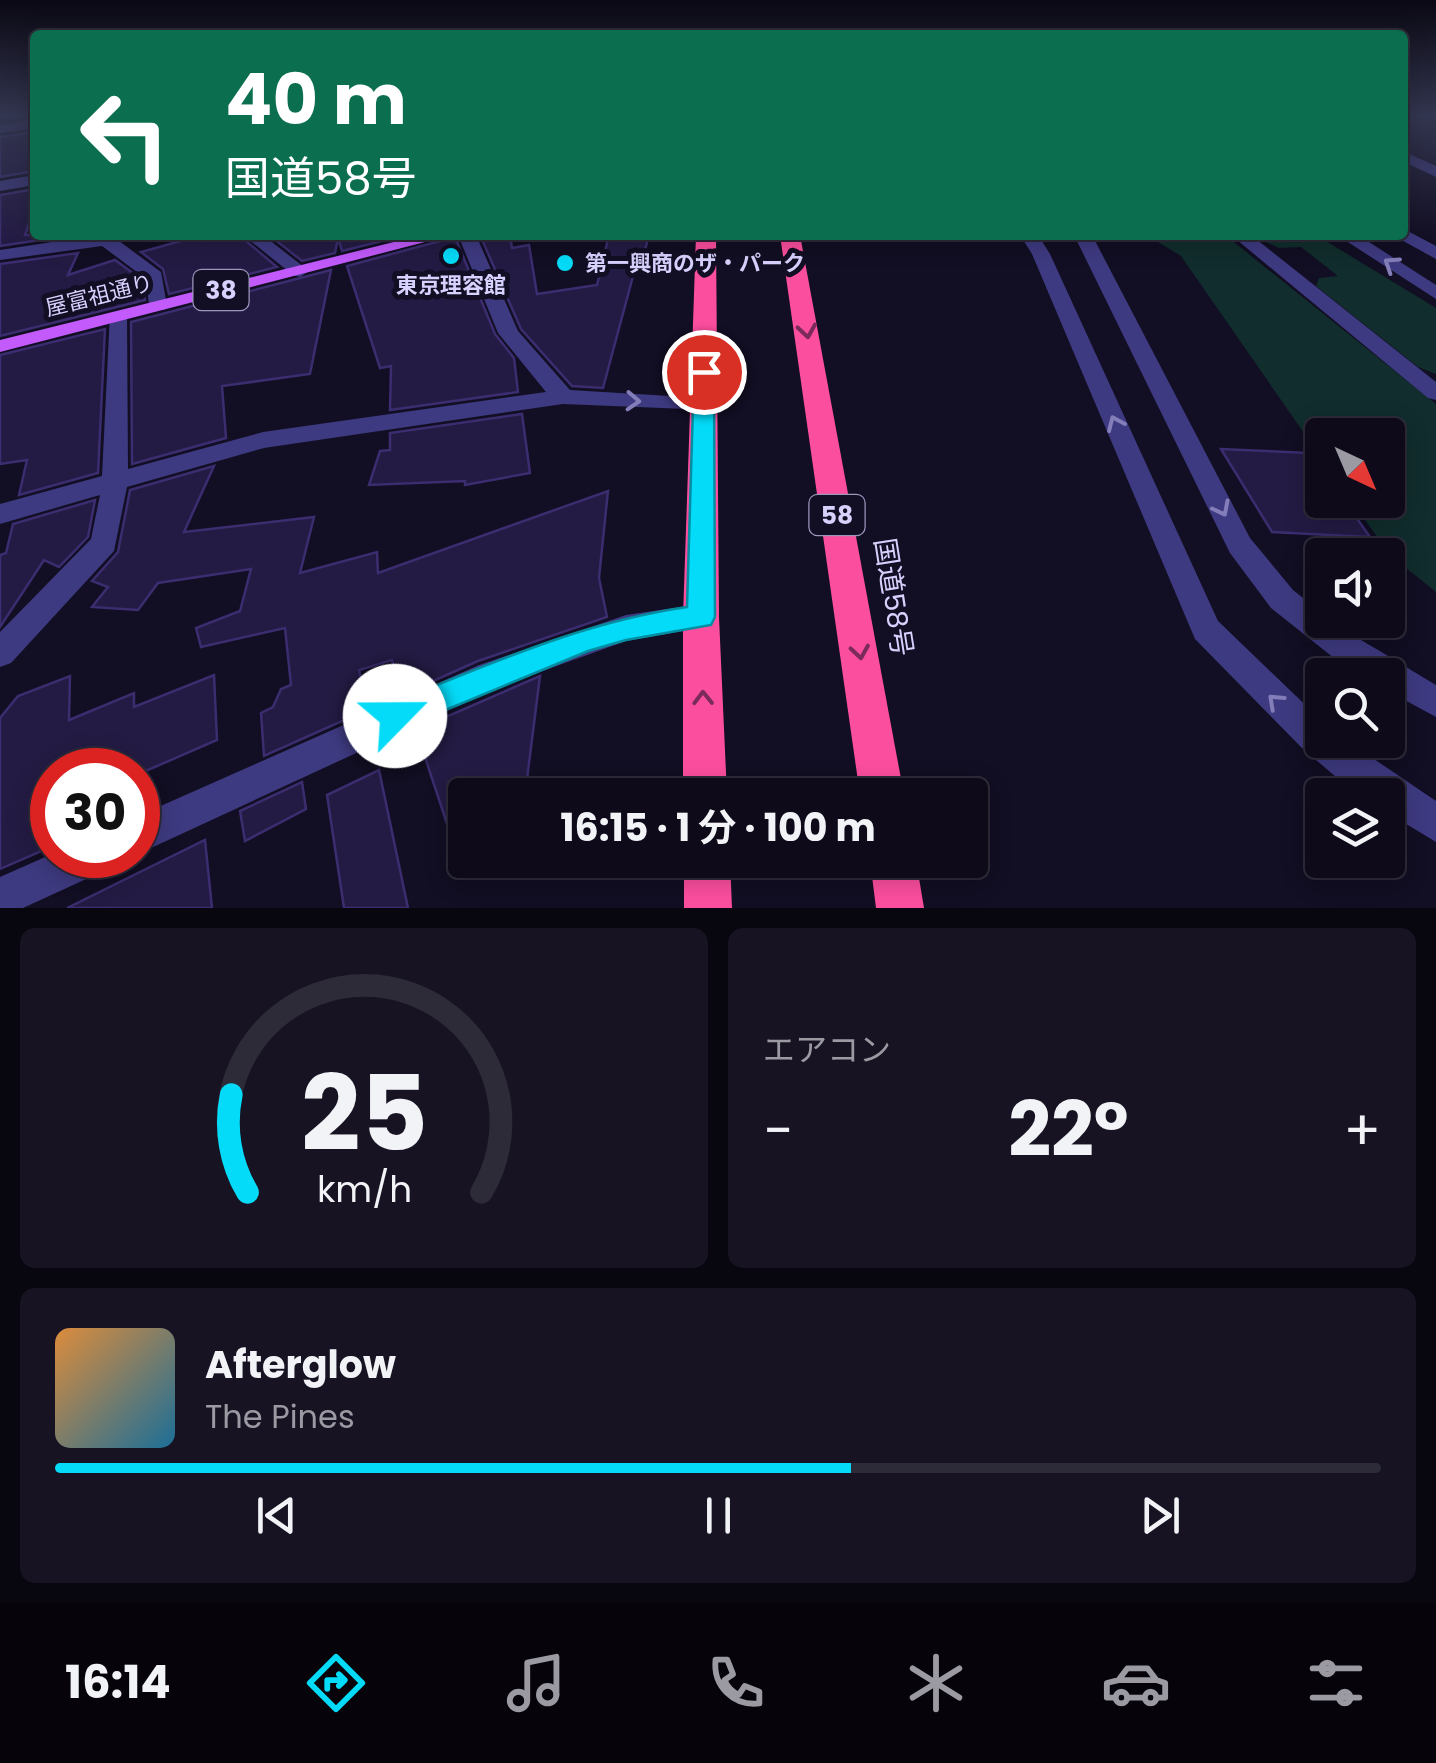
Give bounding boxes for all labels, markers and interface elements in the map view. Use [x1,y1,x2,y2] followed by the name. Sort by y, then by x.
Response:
[225,50,407,149] text: 40 m
[60,70,190,200] icon: left
[225,147,417,210] text: 国道58号
[440,245,462,267] marker: 東京理容館
[585,248,805,279] place label: 第一興商のザ・パーク
[554,252,576,274] marker: 第一興商のザ・パーク
[1384,258,1402,277] one-way arrow
[42,267,156,324] street label: 屋富祖通り
[194,270,248,310] road number: 38
[396,270,506,301] place label: 東京理容館
[795,323,816,339] one-way arrow
[662,330,747,415] pin
[677,345,732,400] icon: arrive
[626,390,642,411] one-way arrow
[1107,415,1127,433] one-way arrow
[1305,418,1405,518] north arrow
[1305,418,1405,878] map controls
[810,495,864,535] road number: 58
[1210,499,1230,517] one-way arrow
[865,535,922,659] street label: 国道58号
[1305,538,1405,638] button: sound
[849,643,870,660] one-way arrow
[1305,658,1405,758] button: search
[343,664,447,768] position arrow
[692,689,714,704] one-way arrow
[1269,695,1287,713] one-way arrow
[30,748,160,878] speed limit sign: 30
[1305,778,1405,878] button: layers
[560,801,876,854] text: 16:15 · 1 分 · 100 m
[763,1027,891,1072] text: エアコン
[301,1041,427,1186] text: 25
[1008,1077,1129,1182] text: 22°
[763,1092,793,1169] text: −
[1343,1092,1381,1169] text: +
[316,1164,412,1215] text: km/h
[205,1338,396,1391] text: Afterglow
[205,1394,355,1439] text: The Pines
[249,1488,304,1543] icon: previous
[691,1488,746,1543] icon: pause
[1133,1488,1188,1543] icon: next
[301,1648,371,1718] icon: directions
[501,1648,571,1718] icon: music
[701,1648,771,1718] icon: phone
[901,1648,971,1718] icon: climate
[1101,1648,1171,1718] icon: car
[1301,1648,1371,1718] icon: filters
[65,1651,171,1714] text: 16:14

